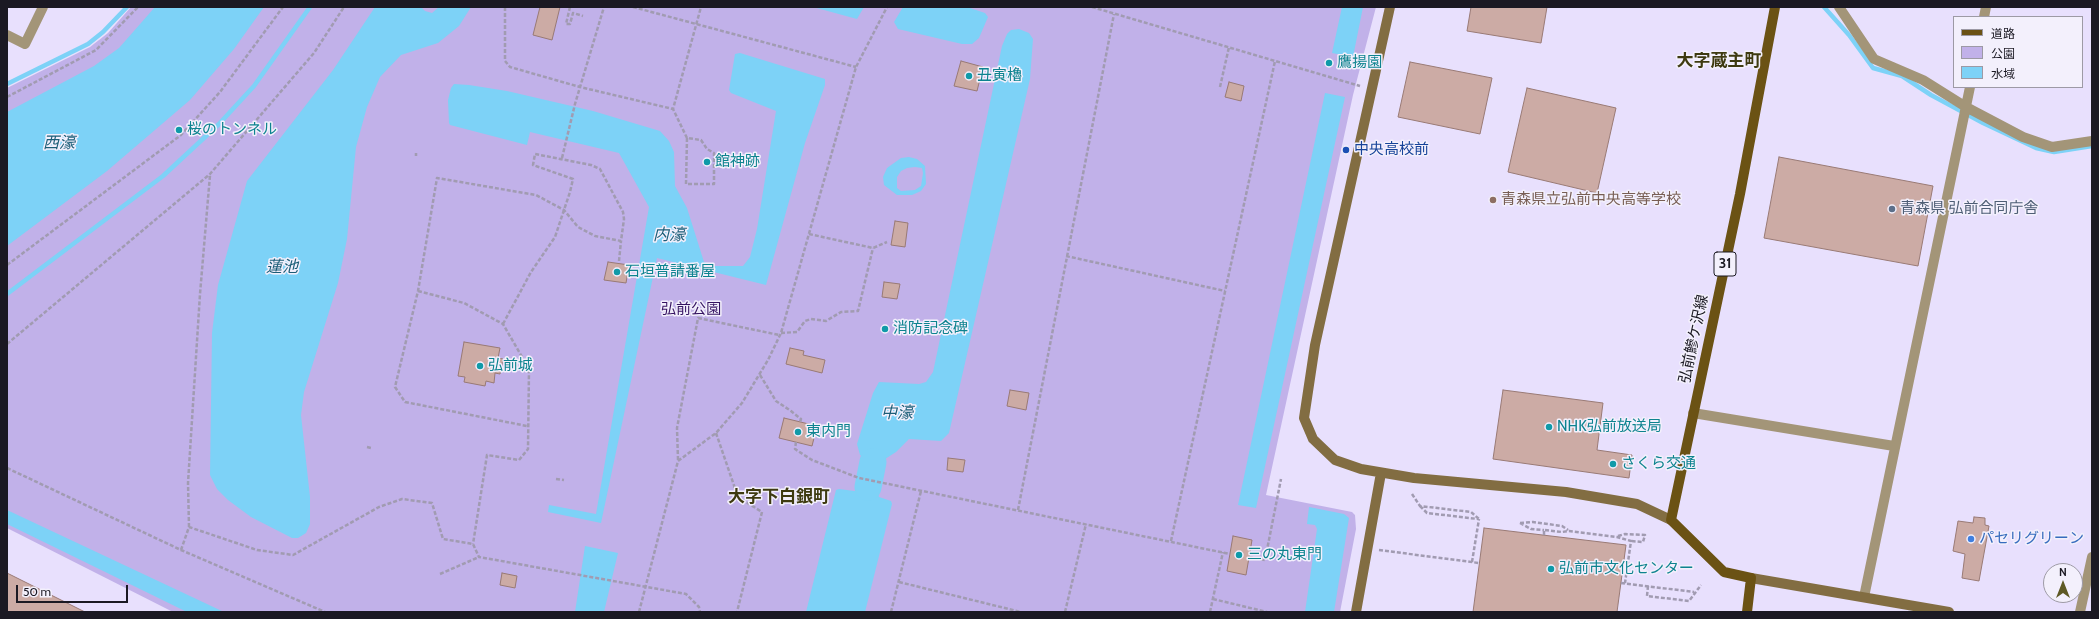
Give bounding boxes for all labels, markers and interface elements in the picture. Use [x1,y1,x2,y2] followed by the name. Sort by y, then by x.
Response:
[1953,16,2083,88] legend
[1991,26,2015,41] text: 道路
[1991,46,2015,61] text: 公園
[1677,51,1761,71] district label: 大字蔵主町
[1337,54,1382,72] place label: 鷹揚園
[1324,58,1334,68] marker: 鷹揚園
[1991,66,2015,81] text: 水域
[977,67,1022,85] place label: 丑寅櫓
[964,71,974,81] marker: 丑寅櫓
[187,121,277,139] place label: 桜のトンネル
[174,125,184,135] marker: 桜のトンネル
[43,133,75,153] water label: 西濠
[1354,141,1429,159] place label: 中央高校前
[1341,145,1351,155] marker: 中央高校前
[715,153,760,171] place label: 館神跡
[702,157,712,167] marker: 館神跡
[1501,191,1681,209] place label: 青森県立弘前中央高等学校
[1488,195,1498,205] marker: 青森県立弘前中央高等学校
[1900,200,2038,218] place label: 青森県 弘前合同庁舎
[1887,204,1897,214] marker: 青森県 弘前合同庁舎
[653,225,685,245] water label: 内濠
[1714,252,1736,276] road number: 31
[266,257,298,277] water label: 蓮池
[625,263,715,281] place label: 石垣普請番屋
[612,267,622,277] marker: 石垣普請番屋
[1676,293,1712,385] street label: 弘前鰺ケ沢線
[661,301,721,319] park label: 弘前公園
[893,320,968,338] place label: 消防記念碑
[880,324,890,334] marker: 消防記念碑
[488,357,533,375] place label: 弘前城
[475,361,485,371] marker: 弘前城
[881,403,913,423] water label: 中濠
[1557,418,1662,436] place label: NHK弘前放送局
[1544,422,1554,432] marker: NHK弘前放送局
[806,423,851,441] place label: 東内門
[793,427,803,437] marker: 東内門
[1621,455,1696,473] place label: さくら交通
[1608,459,1618,469] marker: さくら交通
[728,487,830,507] district label: 大字下白銀町
[1979,530,2084,548] place label: パセリグリーン
[1966,534,1976,544] marker: パセリグリーン
[1247,546,1322,564] place label: 三の丸東門
[1234,550,1244,560] marker: 三の丸東門
[1559,560,1694,578] place label: 弘前市文化センター
[2043,563,2083,603] north arrow
[1546,564,1556,574] marker: 弘前市文化センター
[2059,565,2067,579] text: N
[18,577,130,603] scale bar
[23,584,51,599] text: 50 m

